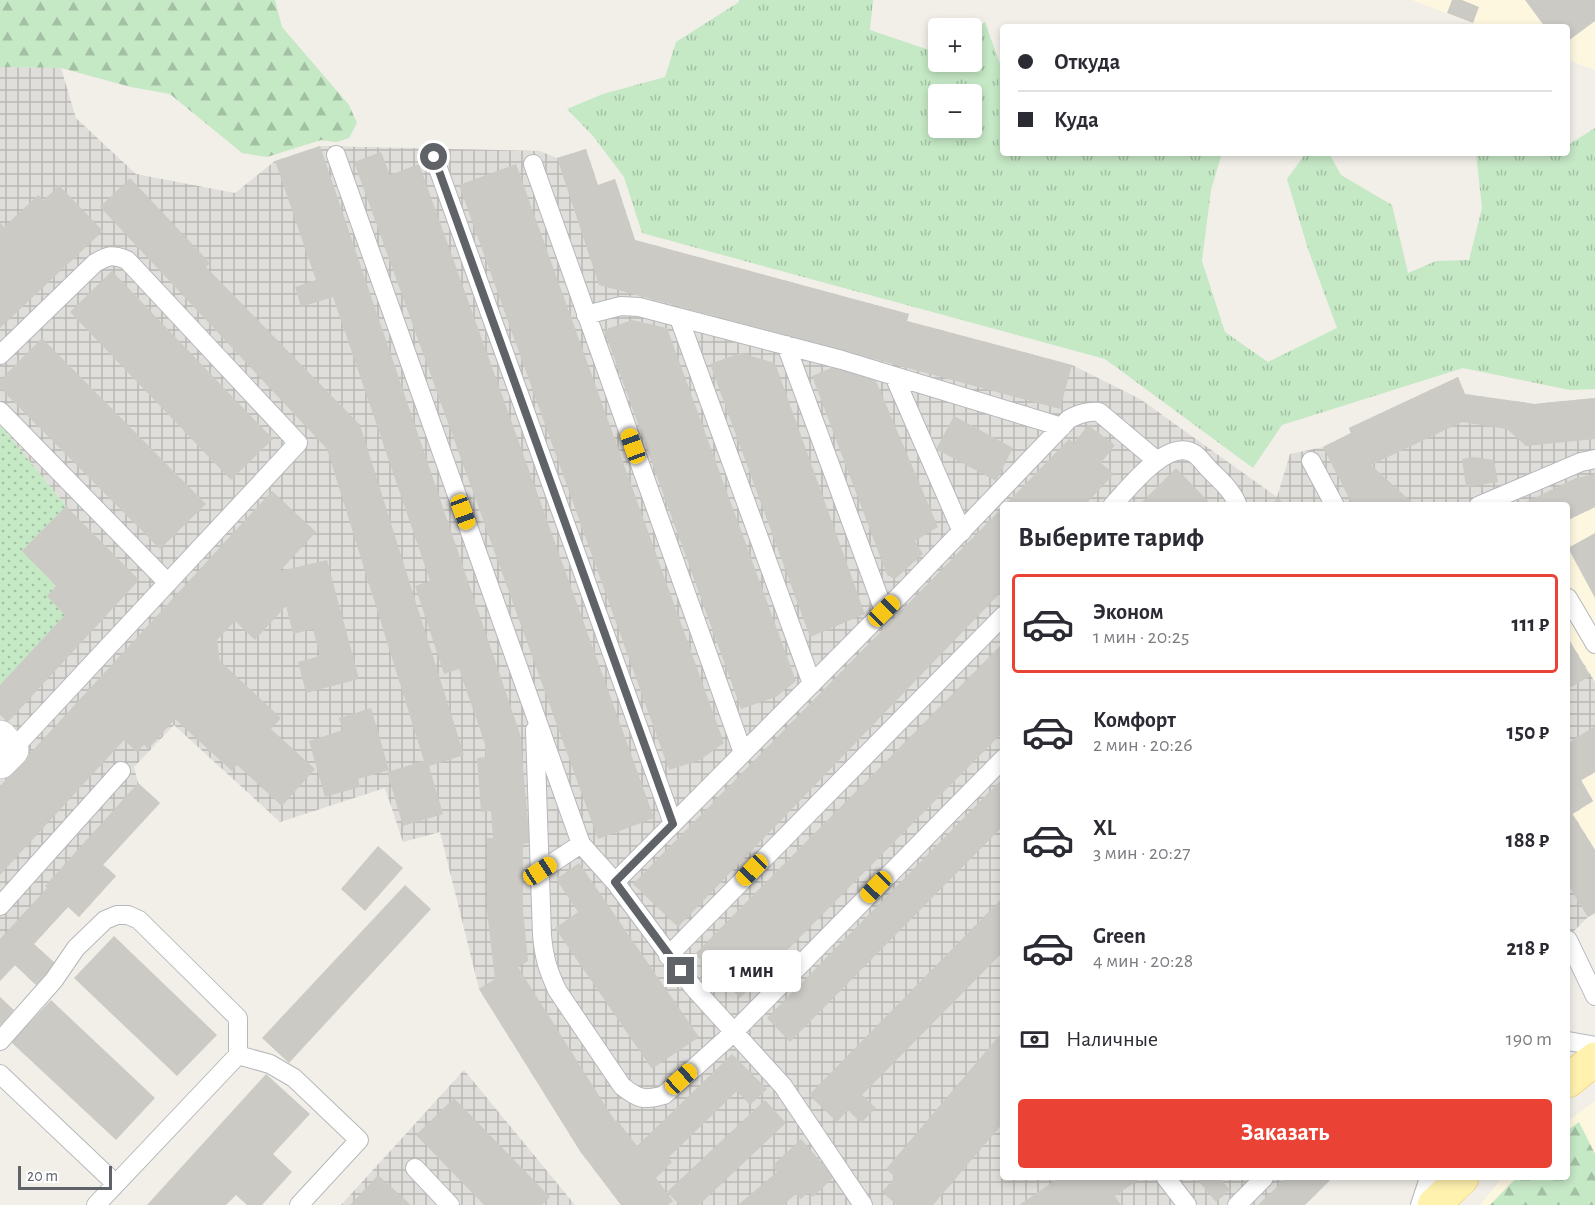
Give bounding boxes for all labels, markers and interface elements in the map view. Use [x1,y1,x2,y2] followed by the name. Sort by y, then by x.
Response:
[928,18,982,138] map controls
[928,18,982,72] button: +
[1054,51,1120,73] text: Откуда
[928,84,982,138] button: −
[1054,109,1099,131] text: Куда
[420,143,447,170] route start
[618,426,648,466] car
[448,492,478,532] car
[1018,524,1204,551] text: Выберите тариф
[865,592,903,630] car
[1021,597,1075,651] icon: car
[1093,601,1164,623] text: Эконом
[1512,613,1549,635] text: 111 ₽
[1093,627,1189,647] text: 1 мин · 20:25
[1021,705,1075,759] icon: car
[1093,709,1176,731] text: Комфорт
[1506,721,1549,743] text: 150 ₽
[1093,735,1193,755] text: 2 мин · 20:26
[1021,813,1075,867] icon: car
[1093,817,1116,839] text: XL
[1506,829,1549,851] text: 188 ₽
[1093,843,1191,863] text: 3 мин · 20:27
[733,851,771,889] car
[520,854,560,888] car
[857,868,895,906] car
[1021,921,1075,975] icon: car
[1093,925,1146,947] text: Green
[1506,937,1549,959] text: 218 ₽
[702,950,801,992] callout: 1 мин
[1093,951,1193,971] text: 4 мин · 20:28
[667,957,694,984] route end
[729,961,774,981] text: 1 мин
[1018,1023,1051,1056] icon: cash
[1066,1028,1158,1050] text: Наличные
[1506,1029,1552,1049] text: 190 m
[662,1060,700,1098] car
[1018,1099,1552,1168] button: Заказать
[18,1163,112,1190] scale bar
[27,1168,58,1184] text: 20 m

